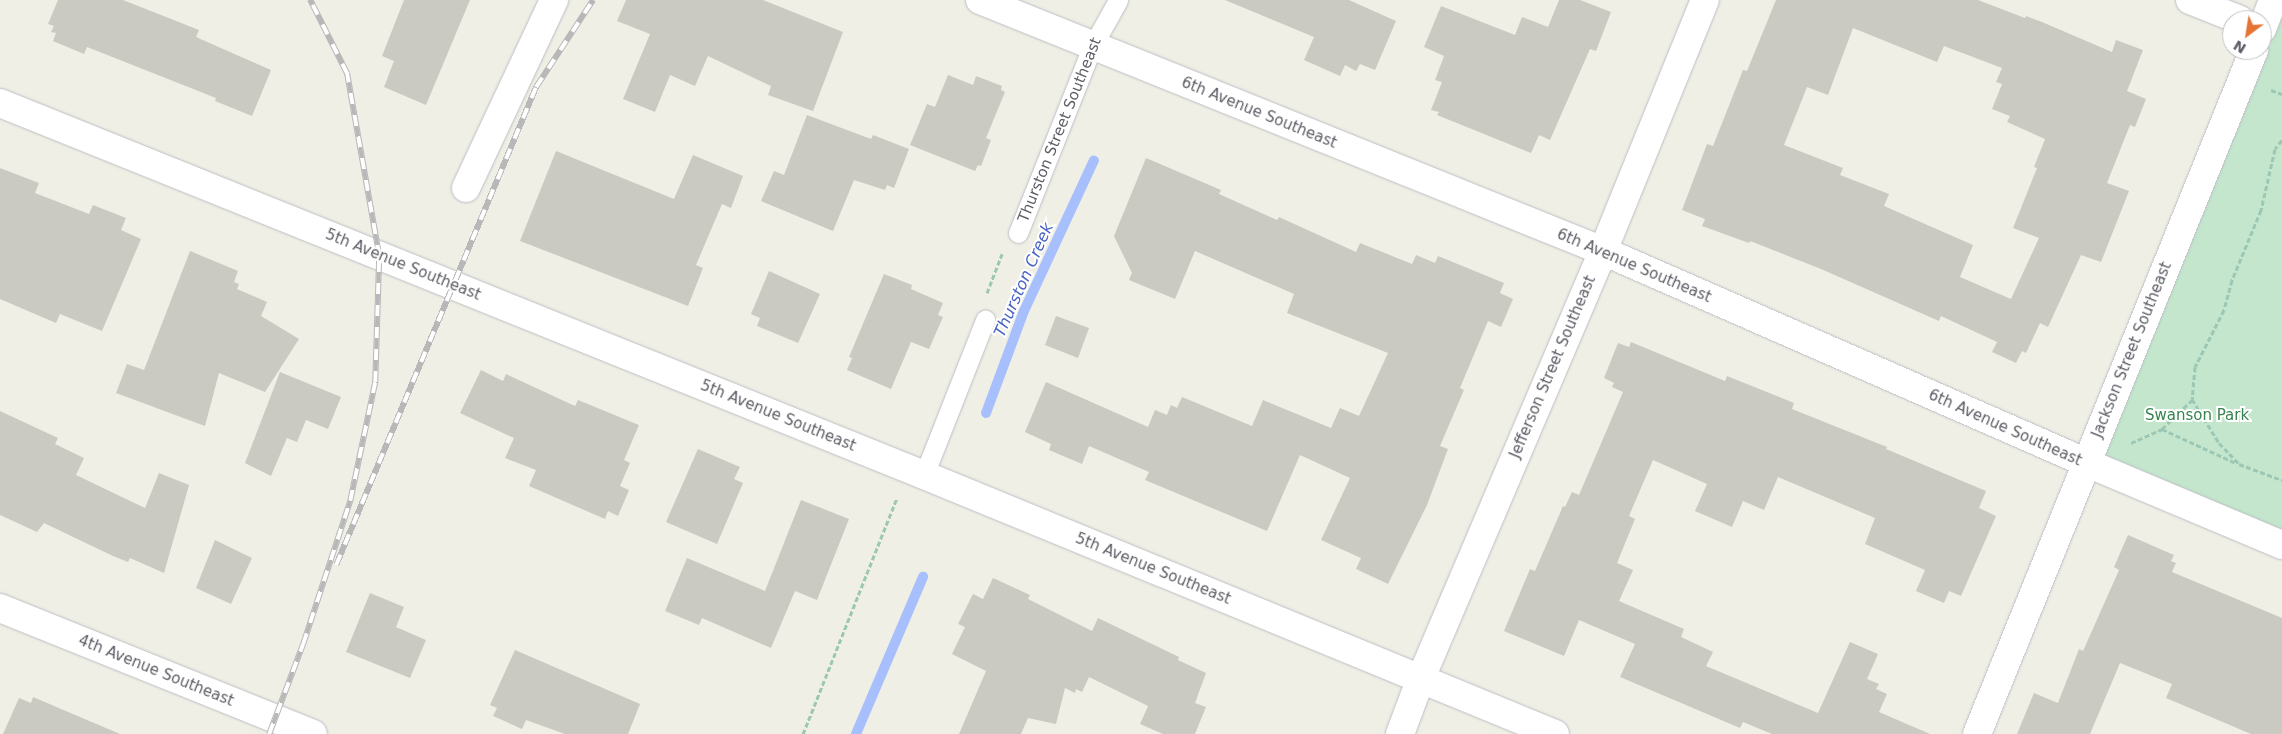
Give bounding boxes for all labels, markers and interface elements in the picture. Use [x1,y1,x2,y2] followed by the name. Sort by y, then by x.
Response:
[2222,10,2272,60] north arrow
[1015,35,1105,225] street label: Thurston Street Southeast
[2231,37,2249,57] text: N
[1179,74,1339,152] street label: 6th Avenue Southeast
[990,220,1058,340] water label: Thurston Creek
[1554,225,1714,307] street label: 6th Avenue Southeast
[323,226,483,304] street label: 5th Avenue Southeast
[2088,260,2176,440] street label: Jackson Street Southeast
[1506,273,1600,461] street label: Jefferson Street Southeast
[698,377,858,455] street label: 5th Avenue Southeast
[1926,386,2084,470] street label: 6th Avenue Southeast
[2145,407,2249,425] park label: Swanson Park
[1073,530,1233,608] street label: 5th Avenue Southeast
[76,632,236,710] street label: 4th Avenue Southeast

